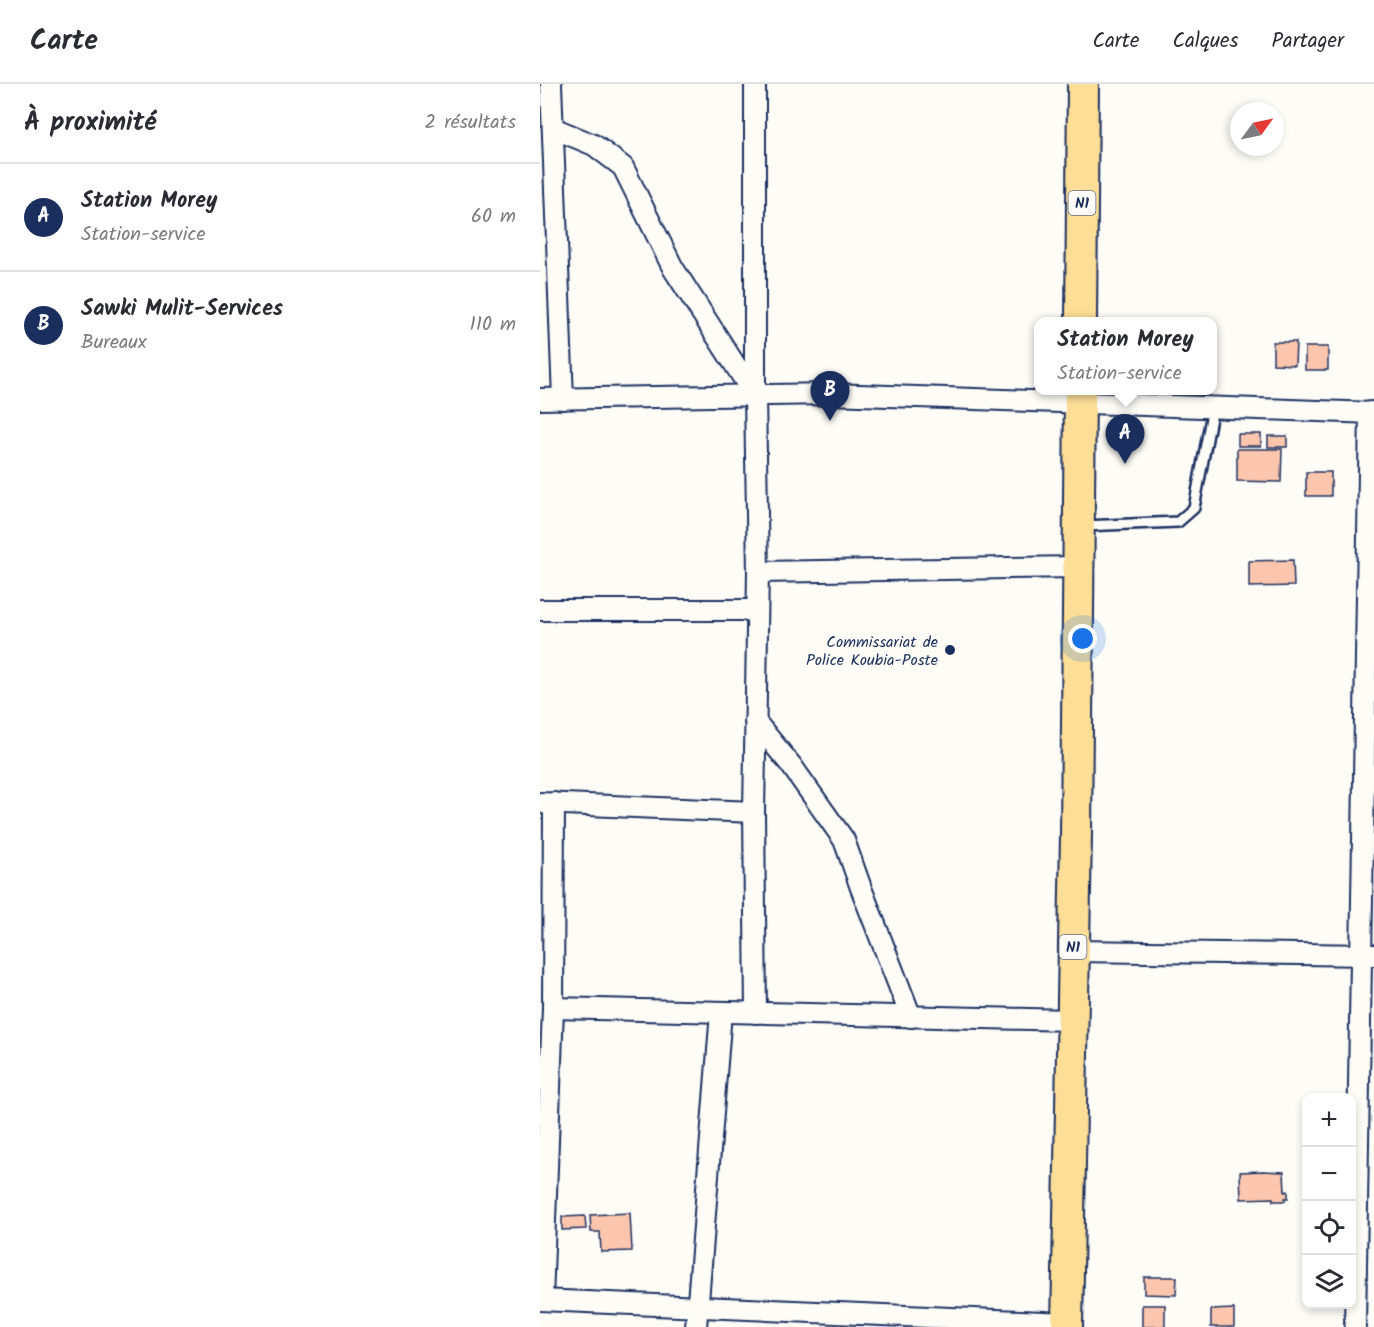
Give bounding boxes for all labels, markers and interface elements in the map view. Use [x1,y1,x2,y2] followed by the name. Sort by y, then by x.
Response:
[30,19,98,64] text: Carte
[1092,25,1139,58] text: Carte
[1172,25,1238,58] text: Calques
[1271,25,1344,58] text: Partager
[24,102,156,144] text: À proximité
[1230,102,1284,156] north arrow
[425,107,516,139] text: 2 résultats
[81,184,217,219] text: Station Morey
[1068,191,1096,215] road number: N1
[37,201,50,233] text: A
[471,201,516,233] text: 60 m
[81,219,205,251] text: Station-service
[81,292,283,327] text: Sawki Mulit-Services
[37,309,50,341] text: B
[470,309,516,341] text: 110 m
[1034,317,1217,395] popup
[1057,323,1194,358] text: Station Morey
[81,327,147,359] text: Bureaux
[1057,358,1182,390] text: Station-service
[810,372,850,421] pin: B
[1106,414,1144,464] pin: A
[1068,624,1097,653] your location
[806,630,938,673] place label: Commissariat de Police Koubia-Poste
[943,643,957,657] marker: Commissariat de Police Koubia-Poste
[1060,935,1086,959] road number: N1
[1302,1093,1356,1309] map controls
[1302,1093,1356,1147] button: +
[1302,1147,1356,1201] button: −
[1302,1201,1356,1255] button: locate
[1302,1255,1356,1309] button: layers

